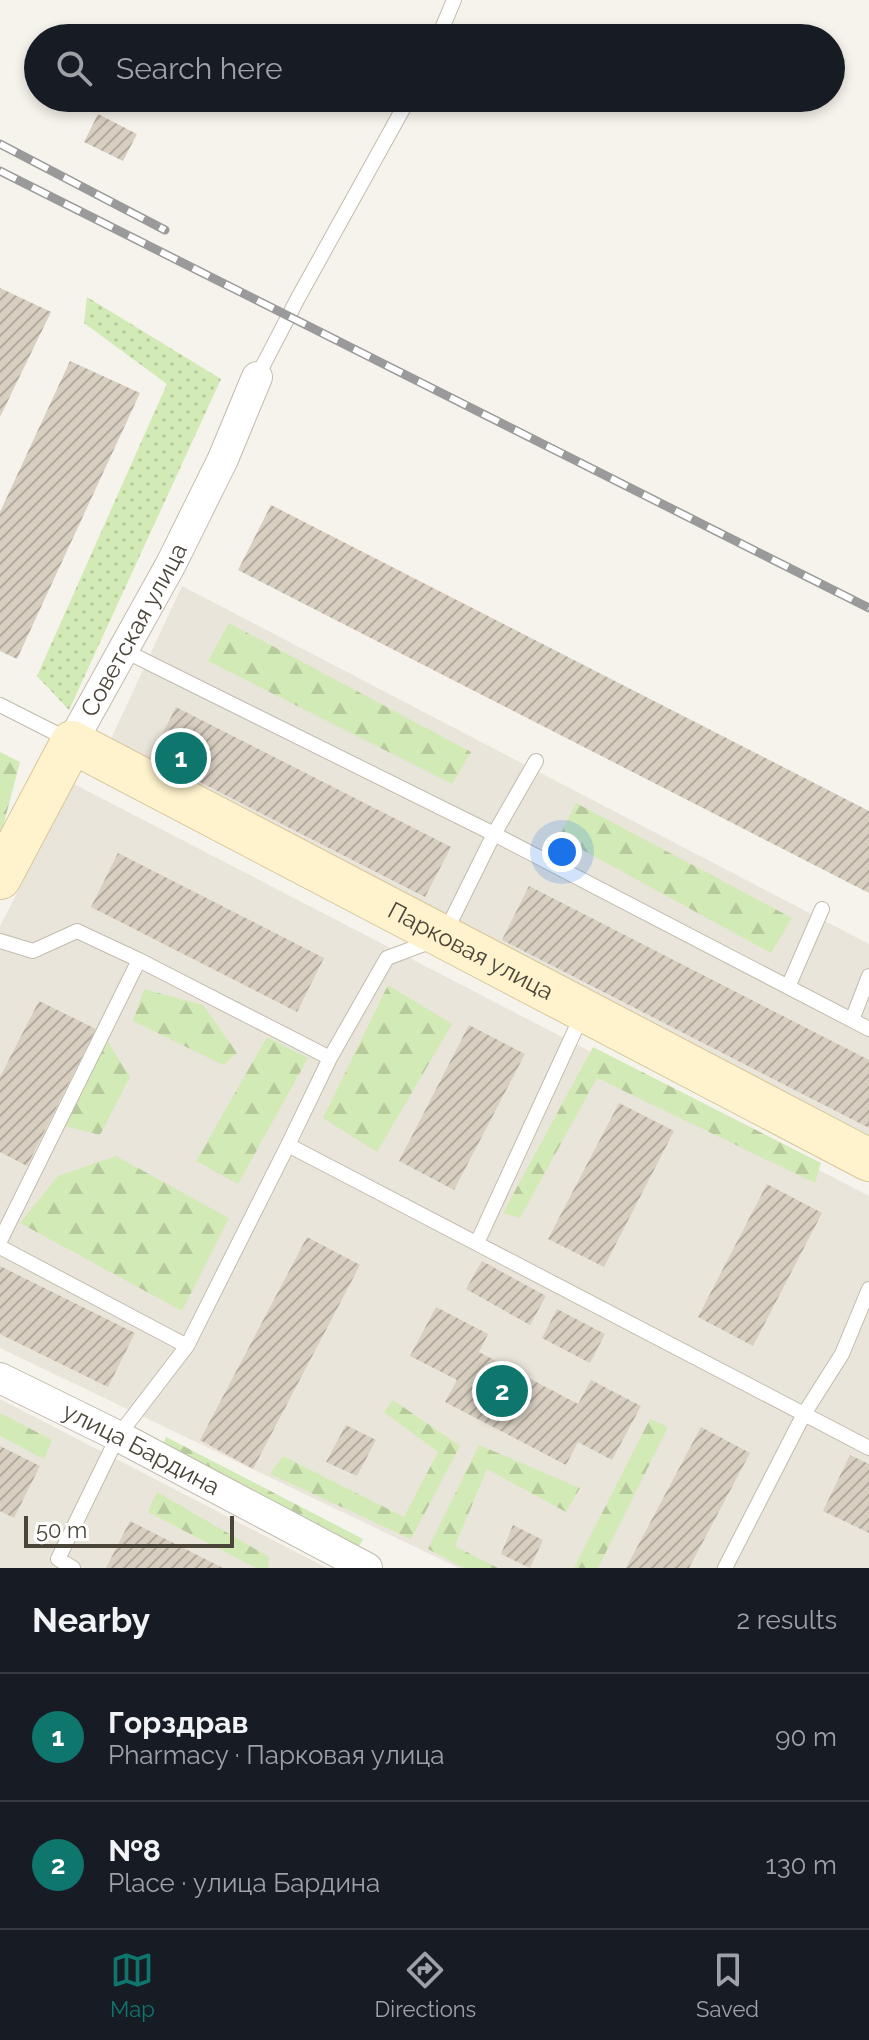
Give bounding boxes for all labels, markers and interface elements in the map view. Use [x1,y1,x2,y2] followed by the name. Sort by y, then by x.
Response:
[24,24,845,112] search box
[52,46,96,90] icon: search
[116,51,283,86] text: Search here
[74,538,193,722] street label: Советская улица
[155,728,207,788] pin: 1
[542,832,582,872] your location
[383,895,559,1006] street label: Парковая улица
[476,1361,528,1421] pin: 2
[58,1396,225,1501] street label: улица Бардина
[24,1512,234,1548] scale bar
[36,1517,87,1543] text: 50 m
[32,1600,150,1640] text: Nearby
[737,1605,837,1635] text: 2 results
[108,1705,248,1740] text: Горздрав
[52,1722,64,1752] text: 1
[775,1722,837,1752] text: 90 m
[108,1740,444,1770] text: Pharmacy · Парковая улица
[108,1833,161,1868] text: №8
[51,1850,65,1880] text: 2
[766,1850,837,1880] text: 130 m
[108,1868,380,1898] text: Place · улица Бардина
[110,1948,155,2022] tab: Map
[375,1948,476,2022] tab: Directions
[696,1948,759,2022] tab: Saved

